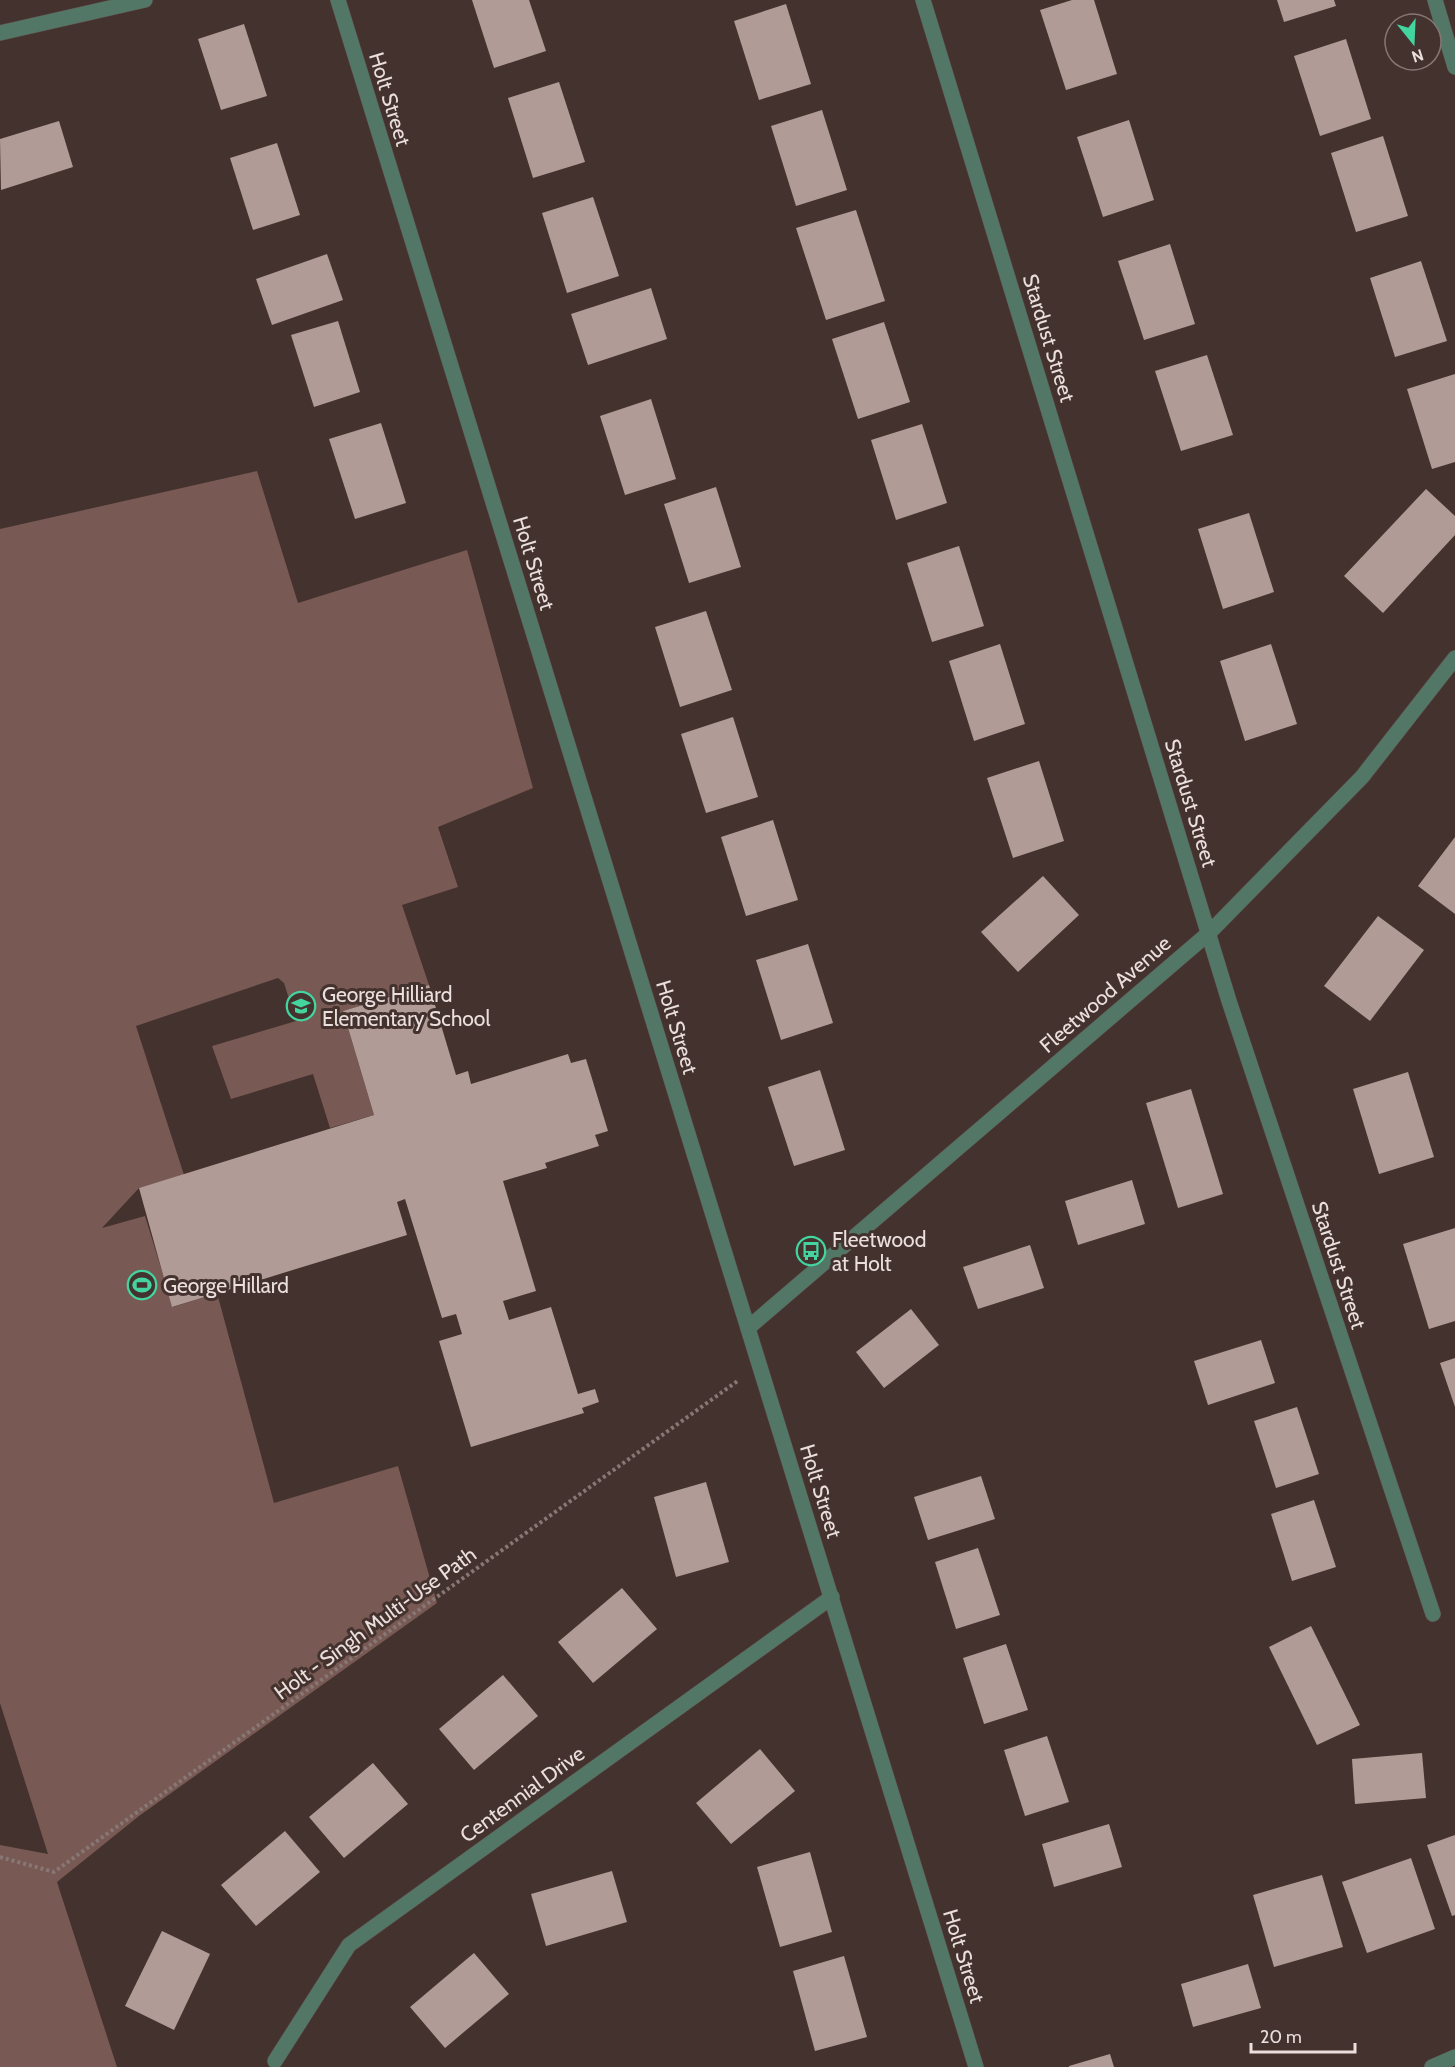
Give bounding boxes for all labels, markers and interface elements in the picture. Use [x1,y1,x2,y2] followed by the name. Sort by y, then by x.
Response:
[1383,12,1443,72] north arrow
[1409,45,1426,67] text: N
[364,49,416,149] street label: Holt Street
[1018,271,1080,405] street label: Stardust Street
[508,513,560,613] street label: Holt Street
[1160,736,1222,870] street label: Stardust Street
[1034,930,1176,1058] street label: Fleetwood Avenue
[651,977,703,1077] street label: Holt Street
[322,982,490,1031] place label: George Hilliard Elementary School
[285,990,317,1022] school or university icon: George Hilliard Elementary School
[1307,1198,1371,1332] street label: Stardust Street
[832,1227,926,1276] place label: Fleetwood at Holt
[795,1235,827,1267] bus stop icon: Fleetwood at Holt
[126,1269,158,1301] sports icon: George Hillard
[163,1273,289,1298] place label: George Hillard
[795,1441,847,1541] street label: Holt Street
[269,1541,481,1705] street label: Holt - Singh Multi-Use Path
[455,1740,589,1847] street label: Centennial Drive
[938,1906,990,2006] street label: Holt Street
[1251,2016,1354,2054] scale bar
[1260,2026,1302,2048] text: 20 m

